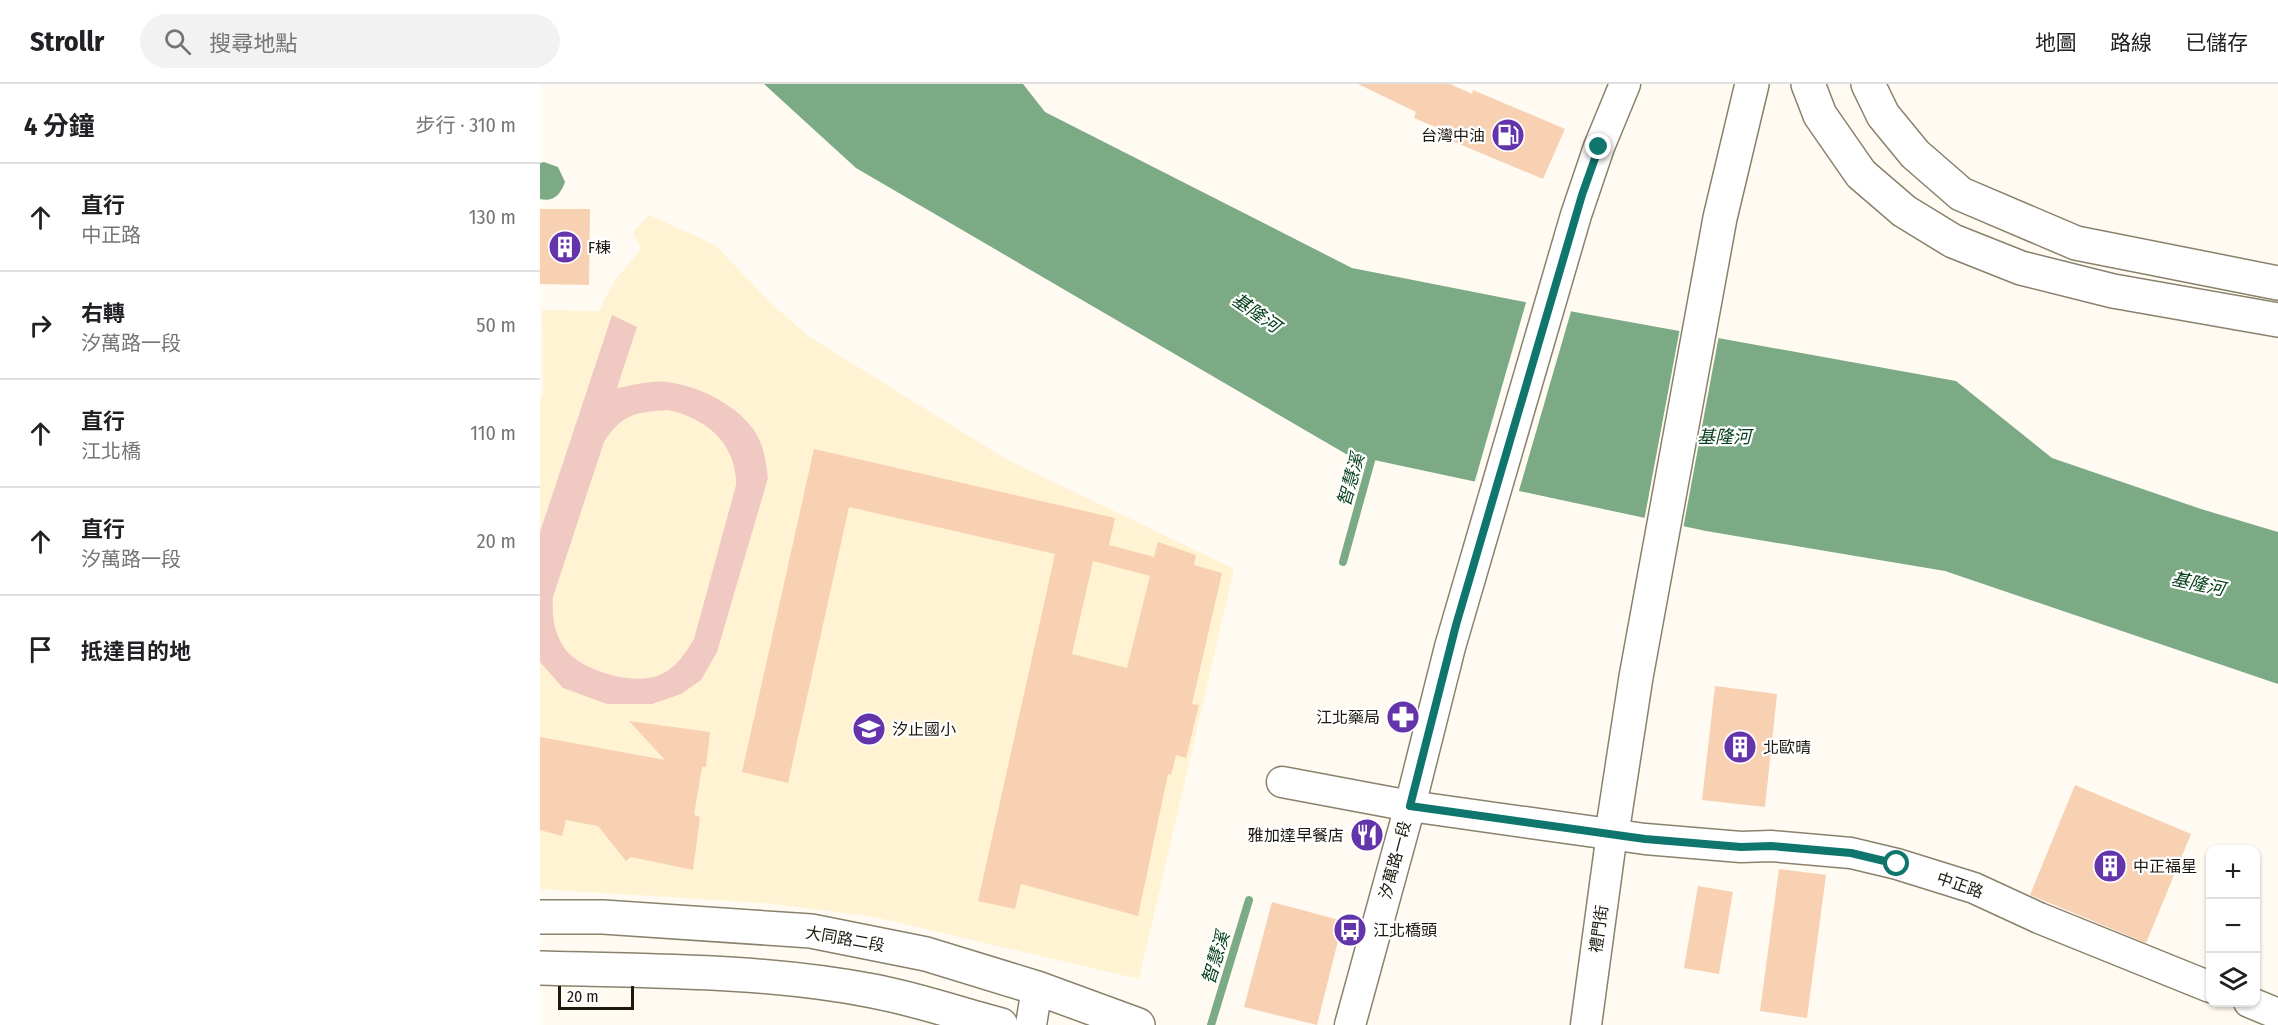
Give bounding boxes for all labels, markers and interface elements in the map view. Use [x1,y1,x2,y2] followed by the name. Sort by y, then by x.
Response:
[140,14,560,68] search box
[30,25,104,58] text: Strollr
[161,25,194,58] icon: search
[209,30,297,57] text: 搜尋地點
[2035,30,2077,56] text: 地圖
[2110,30,2152,56] text: 路線
[2185,30,2248,56] text: 已儲存
[24,111,95,142] text: 4 分鐘
[416,113,516,137] text: 步行 · 310 m
[1490,117,1526,153] fuel station icon: 台灣中油
[1421,126,1485,145] place label: 台灣中油
[1585,133,1611,159] route end
[81,192,125,219] text: 直行
[24,201,57,234] icon: ahead
[469,205,516,229] text: 130 m
[81,223,141,247] text: 中正路
[547,229,583,265] building icon: F棟
[588,238,611,257] place label: F棟
[1228,289,1287,339] water label: 基隆河
[81,300,125,327] text: 右轉
[24,309,57,342] icon: right
[476,313,516,337] text: 50 m
[81,331,181,355] text: 汐萬路一段
[81,408,125,435] text: 直行
[24,417,57,450] icon: ahead
[470,421,516,445] text: 110 m
[1697,426,1754,448] water label: 基隆河
[81,439,141,463] text: 江北橋
[1333,448,1370,509] water label: 智慧溪
[81,516,125,543] text: 直行
[24,525,57,558] icon: ahead
[477,529,516,553] text: 20 m
[81,547,181,571] text: 汐萬路一段
[2169,568,2230,601] water label: 基隆河
[24,633,57,666] icon: arrive
[81,638,191,665] text: 抵達目的地
[1385,699,1421,735] pharmacy icon: 江北藥局
[1316,708,1380,727] place label: 江北藥局
[851,711,887,747] school or university icon: 汐止國小
[892,720,956,739] place label: 汐止國小
[1722,729,1758,765] building icon: 北歐晴
[1763,738,1811,757] place label: 北歐晴
[1349,817,1385,853] restaurant icon: 雅加達早餐店
[1375,819,1415,901] street label: 汐萬路一段
[1248,826,1344,845] place label: 雅加達早餐店
[2206,845,2260,1007] map controls
[2206,845,2260,899] button: +
[2092,848,2128,884] building icon: 中正福星
[1883,850,1909,876] route start
[2133,857,2197,876] place label: 中正福星
[1934,868,1986,902] street label: 中正路
[2206,899,2260,953] button: −
[1586,904,1612,954] street label: 禮門街
[1332,912,1368,948] bus stop icon: 江北橋頭
[1373,921,1437,940] place label: 江北橋頭
[804,923,886,955] street label: 大同路二段
[1198,926,1235,987] water label: 智慧溪
[2206,953,2260,1007] button: layers
[558,983,634,1010] scale bar
[567,987,598,1006] text: 20 m

